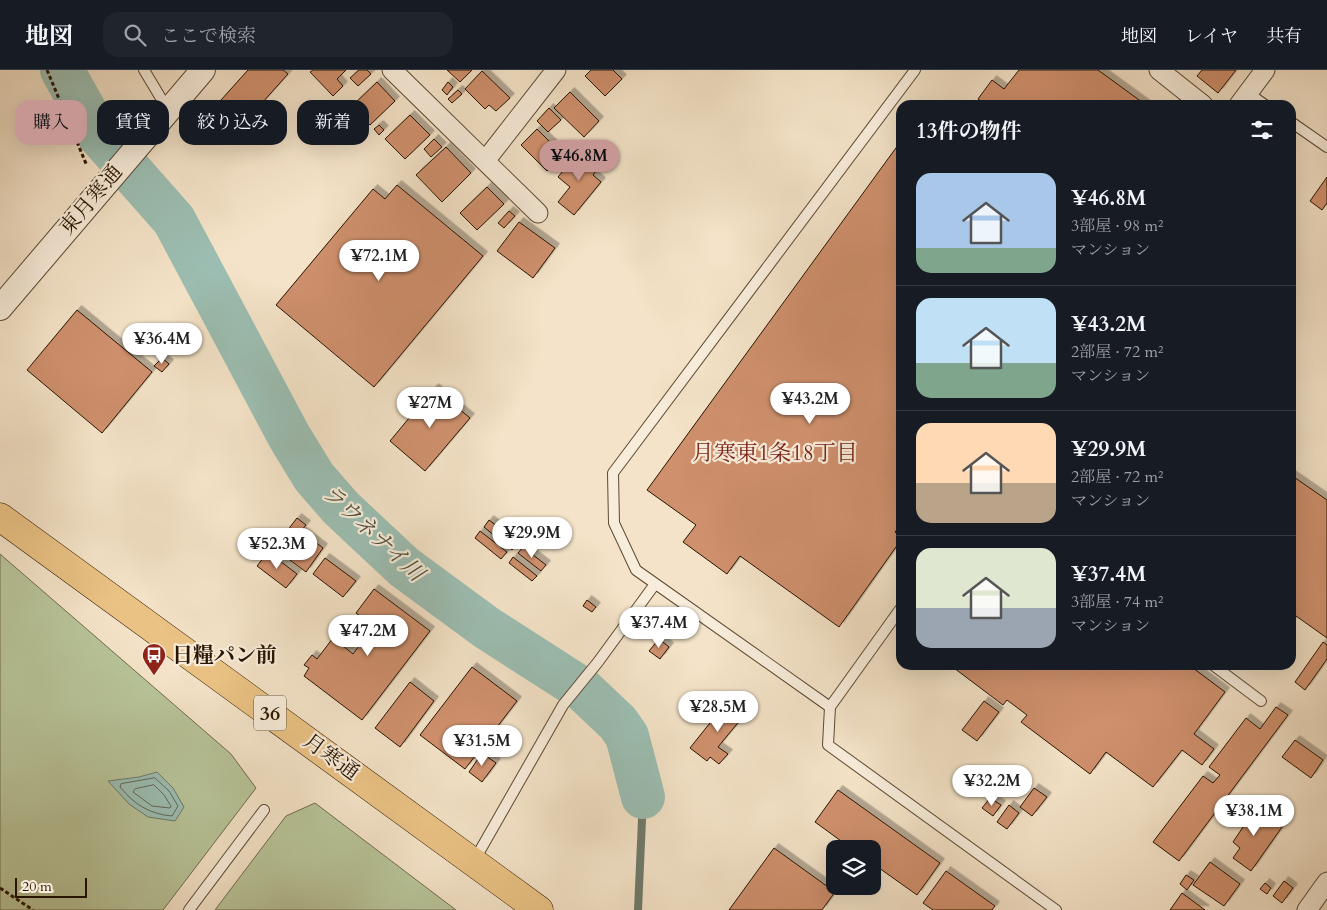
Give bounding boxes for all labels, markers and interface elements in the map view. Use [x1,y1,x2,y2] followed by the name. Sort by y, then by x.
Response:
[103,12,453,57] search box
[25,20,73,53] text: 地図
[121,21,149,49] icon: search
[161,23,256,49] text: ここで検索
[1121,24,1157,49] text: 地図
[1185,24,1238,49] text: レイヤ
[1266,24,1302,49] text: 共有
[15,100,87,145] chip: 購入
[97,100,169,145] chip: 賃貸
[179,100,287,145] chip: 絞り込み
[297,100,369,145] chip: 新着
[1248,116,1276,144] icon: filters
[916,117,1022,146] text: 13件の物件
[538,140,620,182] pin: ¥46.8M
[550,145,608,167] text: ¥46.8M
[53,159,129,241] street label: 東月寒通
[1071,184,1147,213] text: ¥46.8M
[956,193,1016,253] icon: home
[1071,215,1163,237] text: 3部屋 · 98 m²
[1071,239,1150,261] text: マンション
[338,240,420,282] pin: ¥72.1M
[350,245,408,267] text: ¥72.1M
[1071,310,1147,339] text: ¥43.2M
[956,318,1016,378] icon: home
[121,322,203,365] pin: ¥36.4M
[133,328,191,350] text: ¥36.4M
[1071,341,1163,363] text: 2部屋 · 72 m²
[1071,365,1150,387] text: マンション
[769,382,851,425] pin: ¥43.2M
[400,386,460,429] pin: ¥27M
[781,388,839,410] text: ¥43.2M
[408,392,452,414] text: ¥27M
[1071,435,1147,464] text: ¥29.9M
[692,438,858,468] district label: 月寒東1条18丁目
[956,443,1016,503] icon: home
[1071,466,1163,488] text: 2部屋 · 72 m²
[315,478,432,590] water label: ラウネナイ川
[1071,490,1150,512] text: マンション
[491,516,573,559] pin: ¥29.9M
[503,522,561,544] text: ¥29.9M
[236,528,318,570] pin: ¥52.3M
[248,533,306,555] text: ¥52.3M
[1071,560,1147,589] text: ¥37.4M
[956,568,1016,628] icon: home
[1071,591,1163,613] text: 3部屋 · 74 m²
[618,606,700,649] pin: ¥37.4M
[630,612,688,634] text: ¥37.4M
[327,614,409,657] pin: ¥47.2M
[1071,615,1150,637] text: マンション
[339,620,397,642] text: ¥47.2M
[172,641,277,670] place label: 日糧パン前
[141,642,167,676] bus stop icon: 日糧パン前
[677,690,759,733] pin: ¥28.5M
[254,696,286,730] road number: 36
[689,696,747,718] text: ¥28.5M
[441,724,523,767] pin: ¥31.5M
[297,727,365,787] street label: 月寒通
[453,730,511,752] text: ¥31.5M
[951,764,1033,807] pin: ¥32.2M
[963,770,1021,792] text: ¥32.2M
[1213,794,1295,837] pin: ¥38.1M
[1225,800,1283,822] text: ¥38.1M
[826,840,881,895] map controls
[826,840,881,895] button: layers
[15,875,88,898] scale bar
[22,877,52,896] text: 20 m

